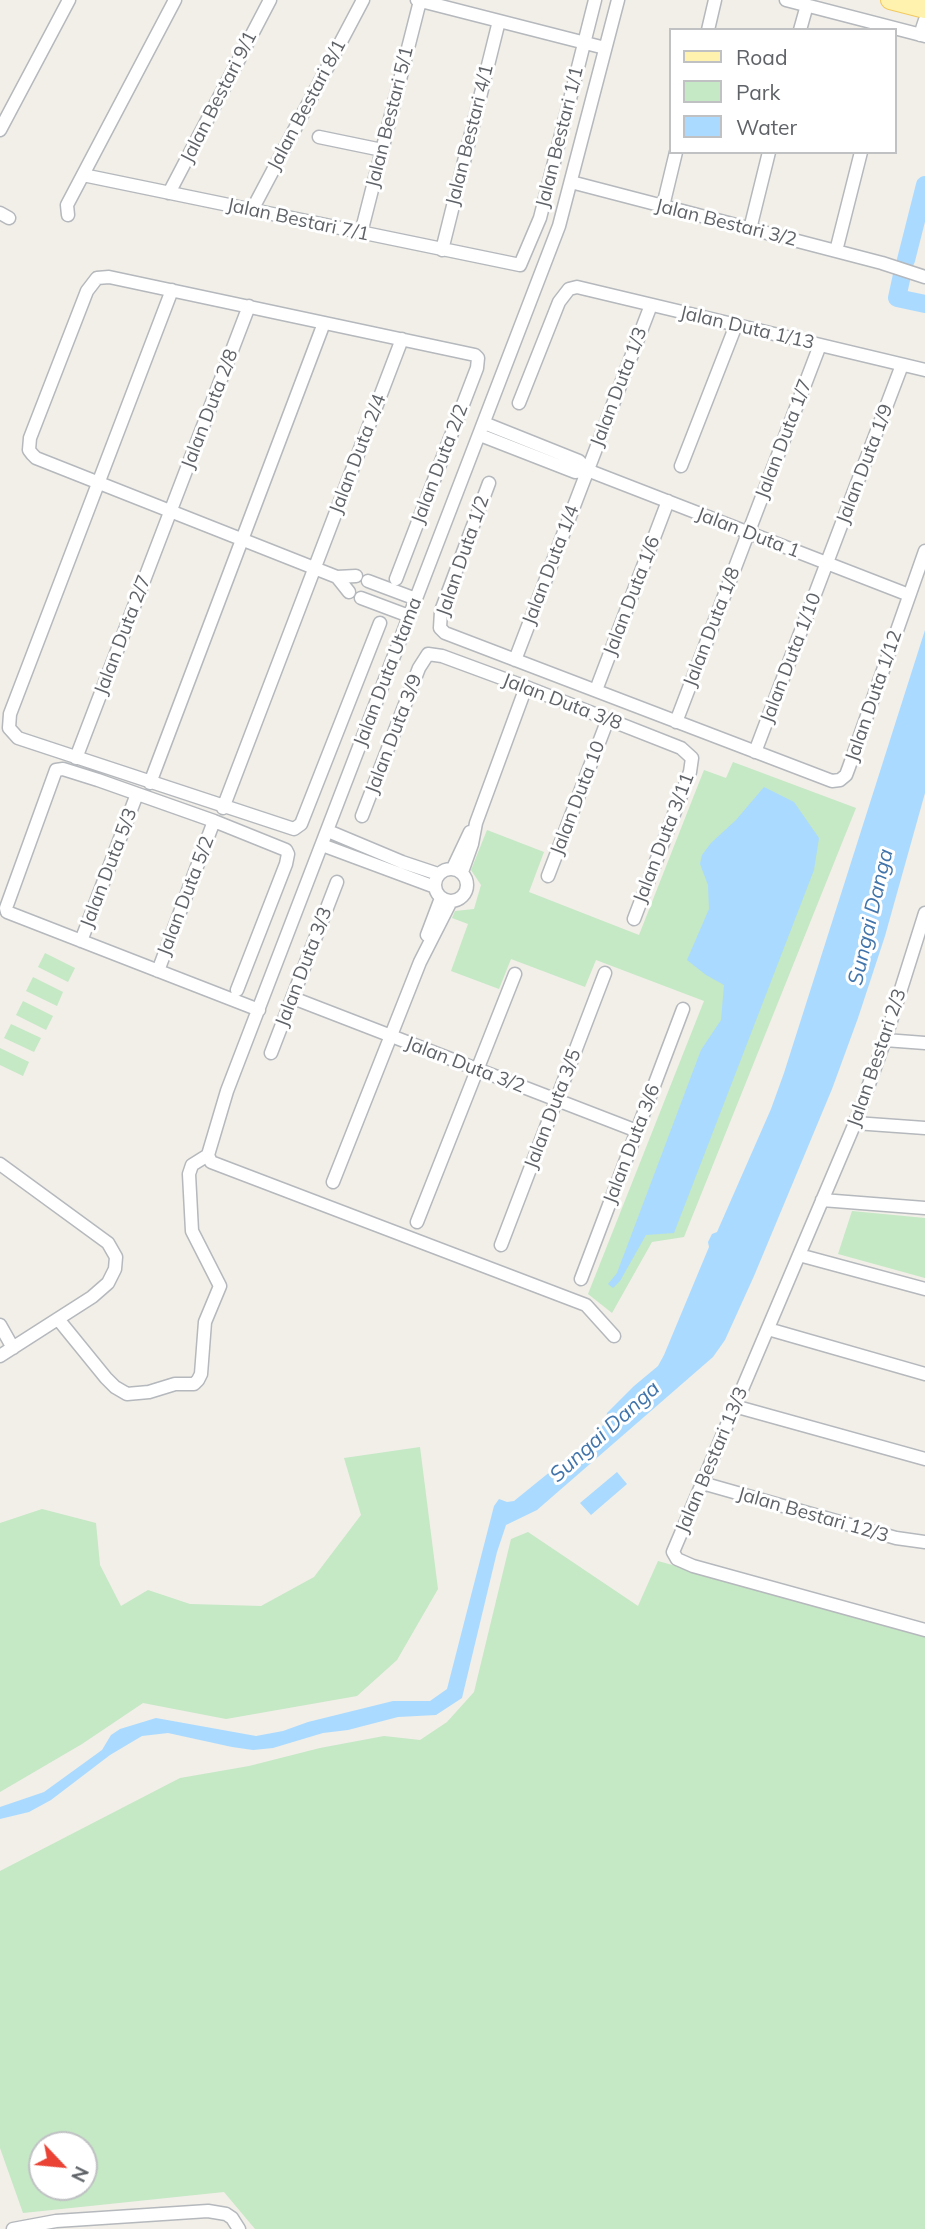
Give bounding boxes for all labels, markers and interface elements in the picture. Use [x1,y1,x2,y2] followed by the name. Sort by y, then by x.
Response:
[176,27,262,167] street label: Jalan Bestari 9/1
[670,28,897,154] legend
[263,36,351,174] street label: Jalan Bestari 8/1
[361,44,419,190] street label: Jalan Bestari 5/1
[736,44,787,70] text: Road
[441,62,499,208] street label: Jalan Bestari 4/1
[531,64,589,210] street label: Jalan Bestari 1/1
[736,79,780,105] text: Park
[736,114,797,140] text: Water
[225,194,371,246] street label: Jalan Bestari 7/1
[653,194,799,252] street label: Jalan Bestari 3/2
[677,301,817,355] street label: Jalan Duta 1/13
[586,324,652,450] street label: Jalan Duta 1/3
[177,346,243,472] street label: Jalan Duta 2/8
[751,376,817,502] street label: Jalan Duta 1/7
[325,391,391,517] street label: Jalan Duta 2/4
[407,401,473,527] street label: Jalan Duta 2/2
[832,401,898,527] street label: Jalan Duta 1/9
[432,493,494,619] street label: Jalan Duta 1/2
[518,502,584,628] street label: Jalan Duta 1/4
[693,503,803,563] street label: Jalan Duta 1
[599,533,665,659] street label: Jalan Duta 1/6
[679,564,745,690] street label: Jalan Duta 1/8
[90,572,156,698] street label: Jalan Duta 2/7
[756,590,826,726] street label: Jalan Duta 1/10
[349,594,427,750] street label: Jalan Duta Utama
[841,627,907,765] street label: Jalan Duta 1/12
[499,669,625,735] street label: Jalan Duta 3/8
[361,671,427,797] street label: Jalan Duta 3/9
[546,738,610,858] street label: Jalan Duta 10
[629,770,699,906] street label: Jalan Duta 3/11
[76,805,142,931] street label: Jalan Duta 5/3
[153,833,219,959] street label: Jalan Duta 5/2
[843,846,899,988] water label: Sungai Danga
[271,904,337,1030] street label: Jalan Duta 3/3
[843,986,911,1130] street label: Jalan Bestari 2/3
[402,1032,528,1098] street label: Jalan Duta 3/2
[520,1046,586,1172] street label: Jalan Duta 3/5
[599,1081,665,1207] street label: Jalan Duta 3/6
[545,1376,665,1488] water label: Sungai Danga
[671,1384,753,1536] street label: Jalan Bestari 13/3
[735,1482,891,1548] street label: Jalan Bestari 12/3
[28,2131,98,2201] north arrow
[66,2163,94,2186] text: N

